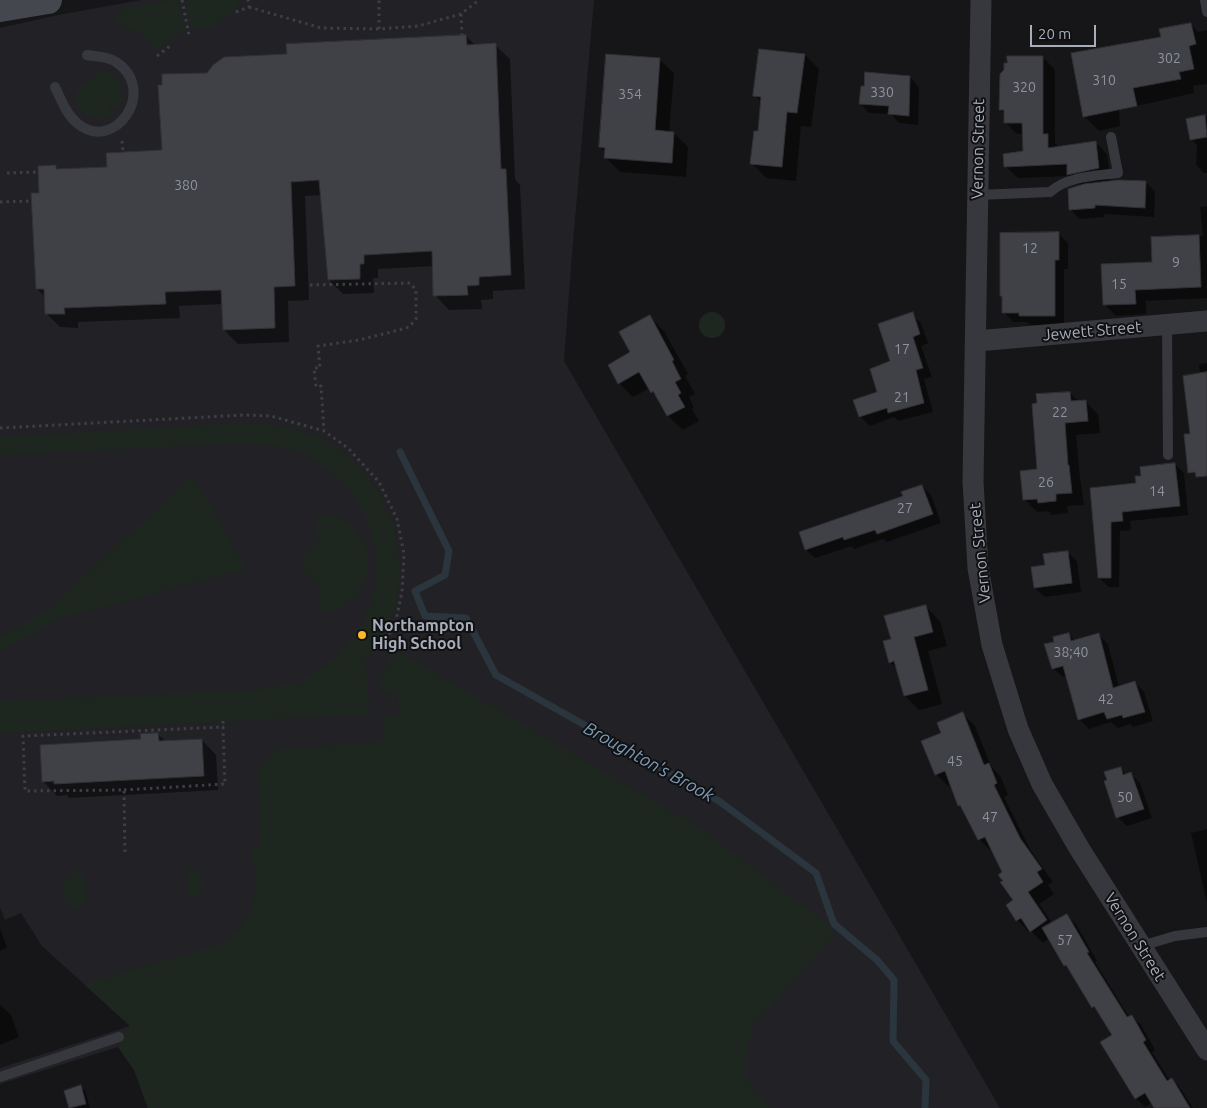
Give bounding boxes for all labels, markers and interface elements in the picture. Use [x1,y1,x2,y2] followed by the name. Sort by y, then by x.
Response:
[1032,15,1098,47] scale bar
[1038,25,1071,42] text: 20 m
[1157,50,1181,66] house number: 302
[1092,72,1116,88] house number: 310
[1012,79,1036,95] house number: 320
[870,84,894,100] house number: 330
[618,86,642,102] house number: 354
[968,99,988,199] street label: Vernon Street
[174,177,198,193] house number: 380
[1022,240,1038,256] house number: 12
[1172,254,1180,270] house number: 9
[1111,276,1127,292] house number: 15
[1042,317,1142,345] street label: Jewett Street
[894,341,910,357] house number: 17
[894,389,910,405] house number: 21
[1052,404,1068,420] house number: 22
[1038,474,1054,490] house number: 26
[1149,483,1165,499] house number: 14
[897,500,913,516] house number: 27
[965,502,995,604] street label: Vernon Street
[372,616,474,654] place label: Northampton High School
[356,629,368,641] marker: Northampton High School
[1053,644,1089,660] house number: 38;40
[1098,691,1114,707] house number: 42
[580,717,718,807] water label: Broughton's Brook
[947,753,963,769] house number: 45
[1117,789,1133,805] house number: 50
[982,809,998,825] house number: 47
[1100,889,1170,985] street label: Vernon Street
[1057,932,1073,948] house number: 57

